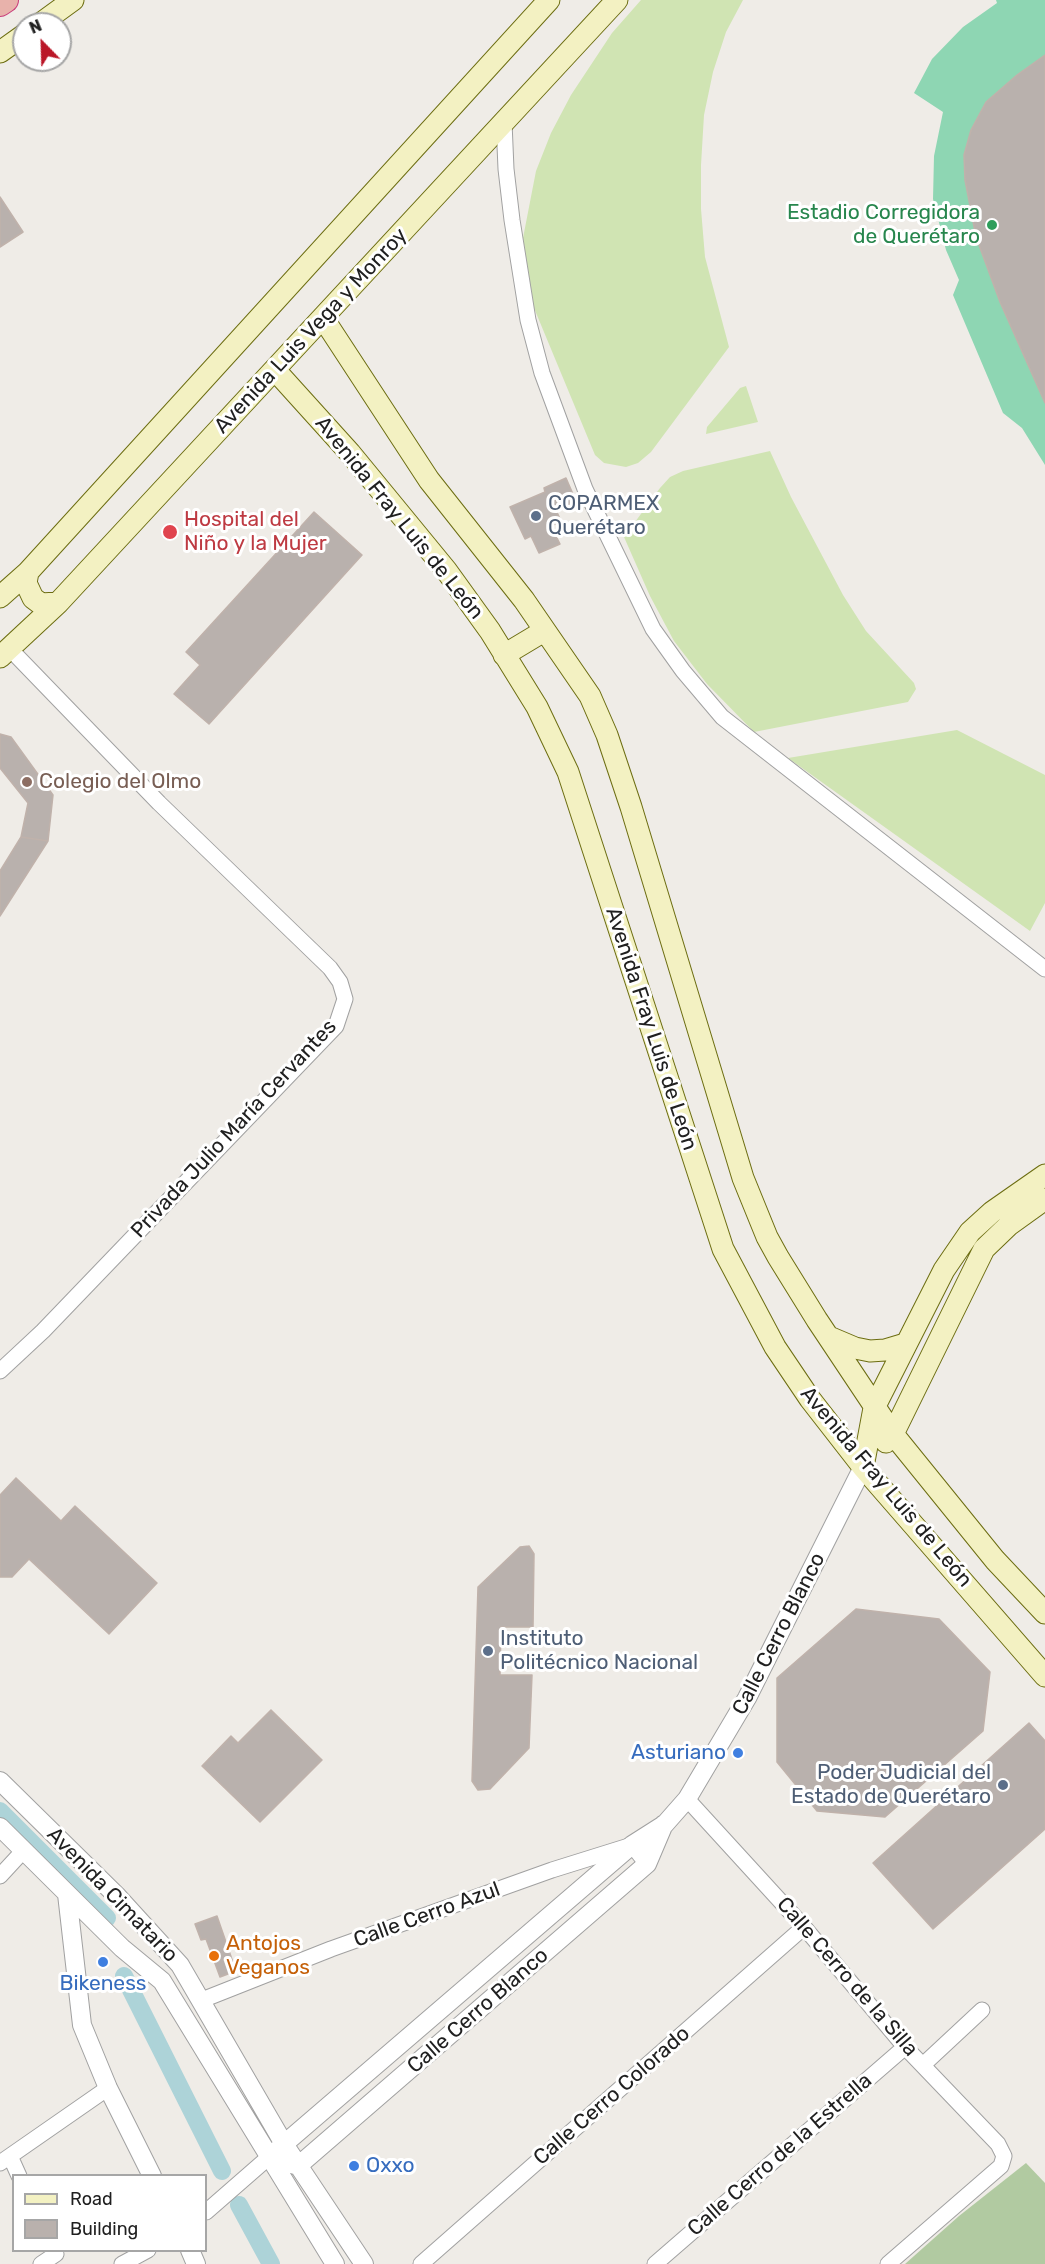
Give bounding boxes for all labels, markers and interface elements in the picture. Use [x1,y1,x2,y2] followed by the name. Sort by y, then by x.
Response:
[12,12,72,72] north arrow
[27,16,45,38] text: N
[787,200,980,250] place label: Estadio Corregidora de Querétaro
[985,218,999,232] marker: Estadio Corregidora de Querétaro
[209,223,413,439] street label: Avenida Luis Vega y Monroy
[309,411,489,625] street label: Avenida Fray Luis de León
[548,491,659,541] place label: COPARMEX Querétaro
[184,507,327,557] place label: Hospital del Niño y la Mujer
[529,509,543,523] marker: COPARMEX Querétaro
[161,523,179,541] marker: Hospital del Niño y la Mujer
[39,769,201,795] place label: Colegio del Olmo
[20,775,34,789] marker: Colegio del Olmo
[600,904,702,1154] street label: Avenida Fray Luis de León
[126,1014,342,1244] street label: Privada Julio María Cervantes
[795,1382,977,1592] street label: Avenida Fray Luis de León
[727,1549,831,1719] street label: Calle Cerro Blanco
[500,1626,698,1676] place label: Instituto Politécnico Nacional
[481,1644,495,1658] marker: Instituto Politécnico Nacional
[631,1740,726,1766] place label: Asturiano
[731,1746,745,1760] marker: Asturiano
[791,1760,991,1810] place label: Poder Judicial del Estado de Querétaro
[996,1778,1010,1792] marker: Poder Judicial del Estado de Querétaro
[41,1822,183,1968] street label: Avenida Cimatario
[350,1877,504,1953] street label: Calle Cerro Azul
[771,1892,923,2062] street label: Calle Cerro de la Silla
[226,1931,310,1981] place label: Antojos Veganos
[402,1943,554,2079] street label: Calle Cerro Blanco
[207,1949,221,1963] marker: Antojos Veganos
[96,1955,110,1969] marker: Bikeness
[59,1971,147,1997] place label: Bikeness
[529,2021,695,2171] street label: Calle Cerro Colorado
[683,2068,877,2242] street label: Calle Cerro de la Estrella
[366,2153,415,2179] place label: Oxxo
[347,2159,361,2173] marker: Oxxo
[12,2174,207,2252] legend
[70,2188,113,2210] text: Road
[70,2218,138,2240] text: Building

